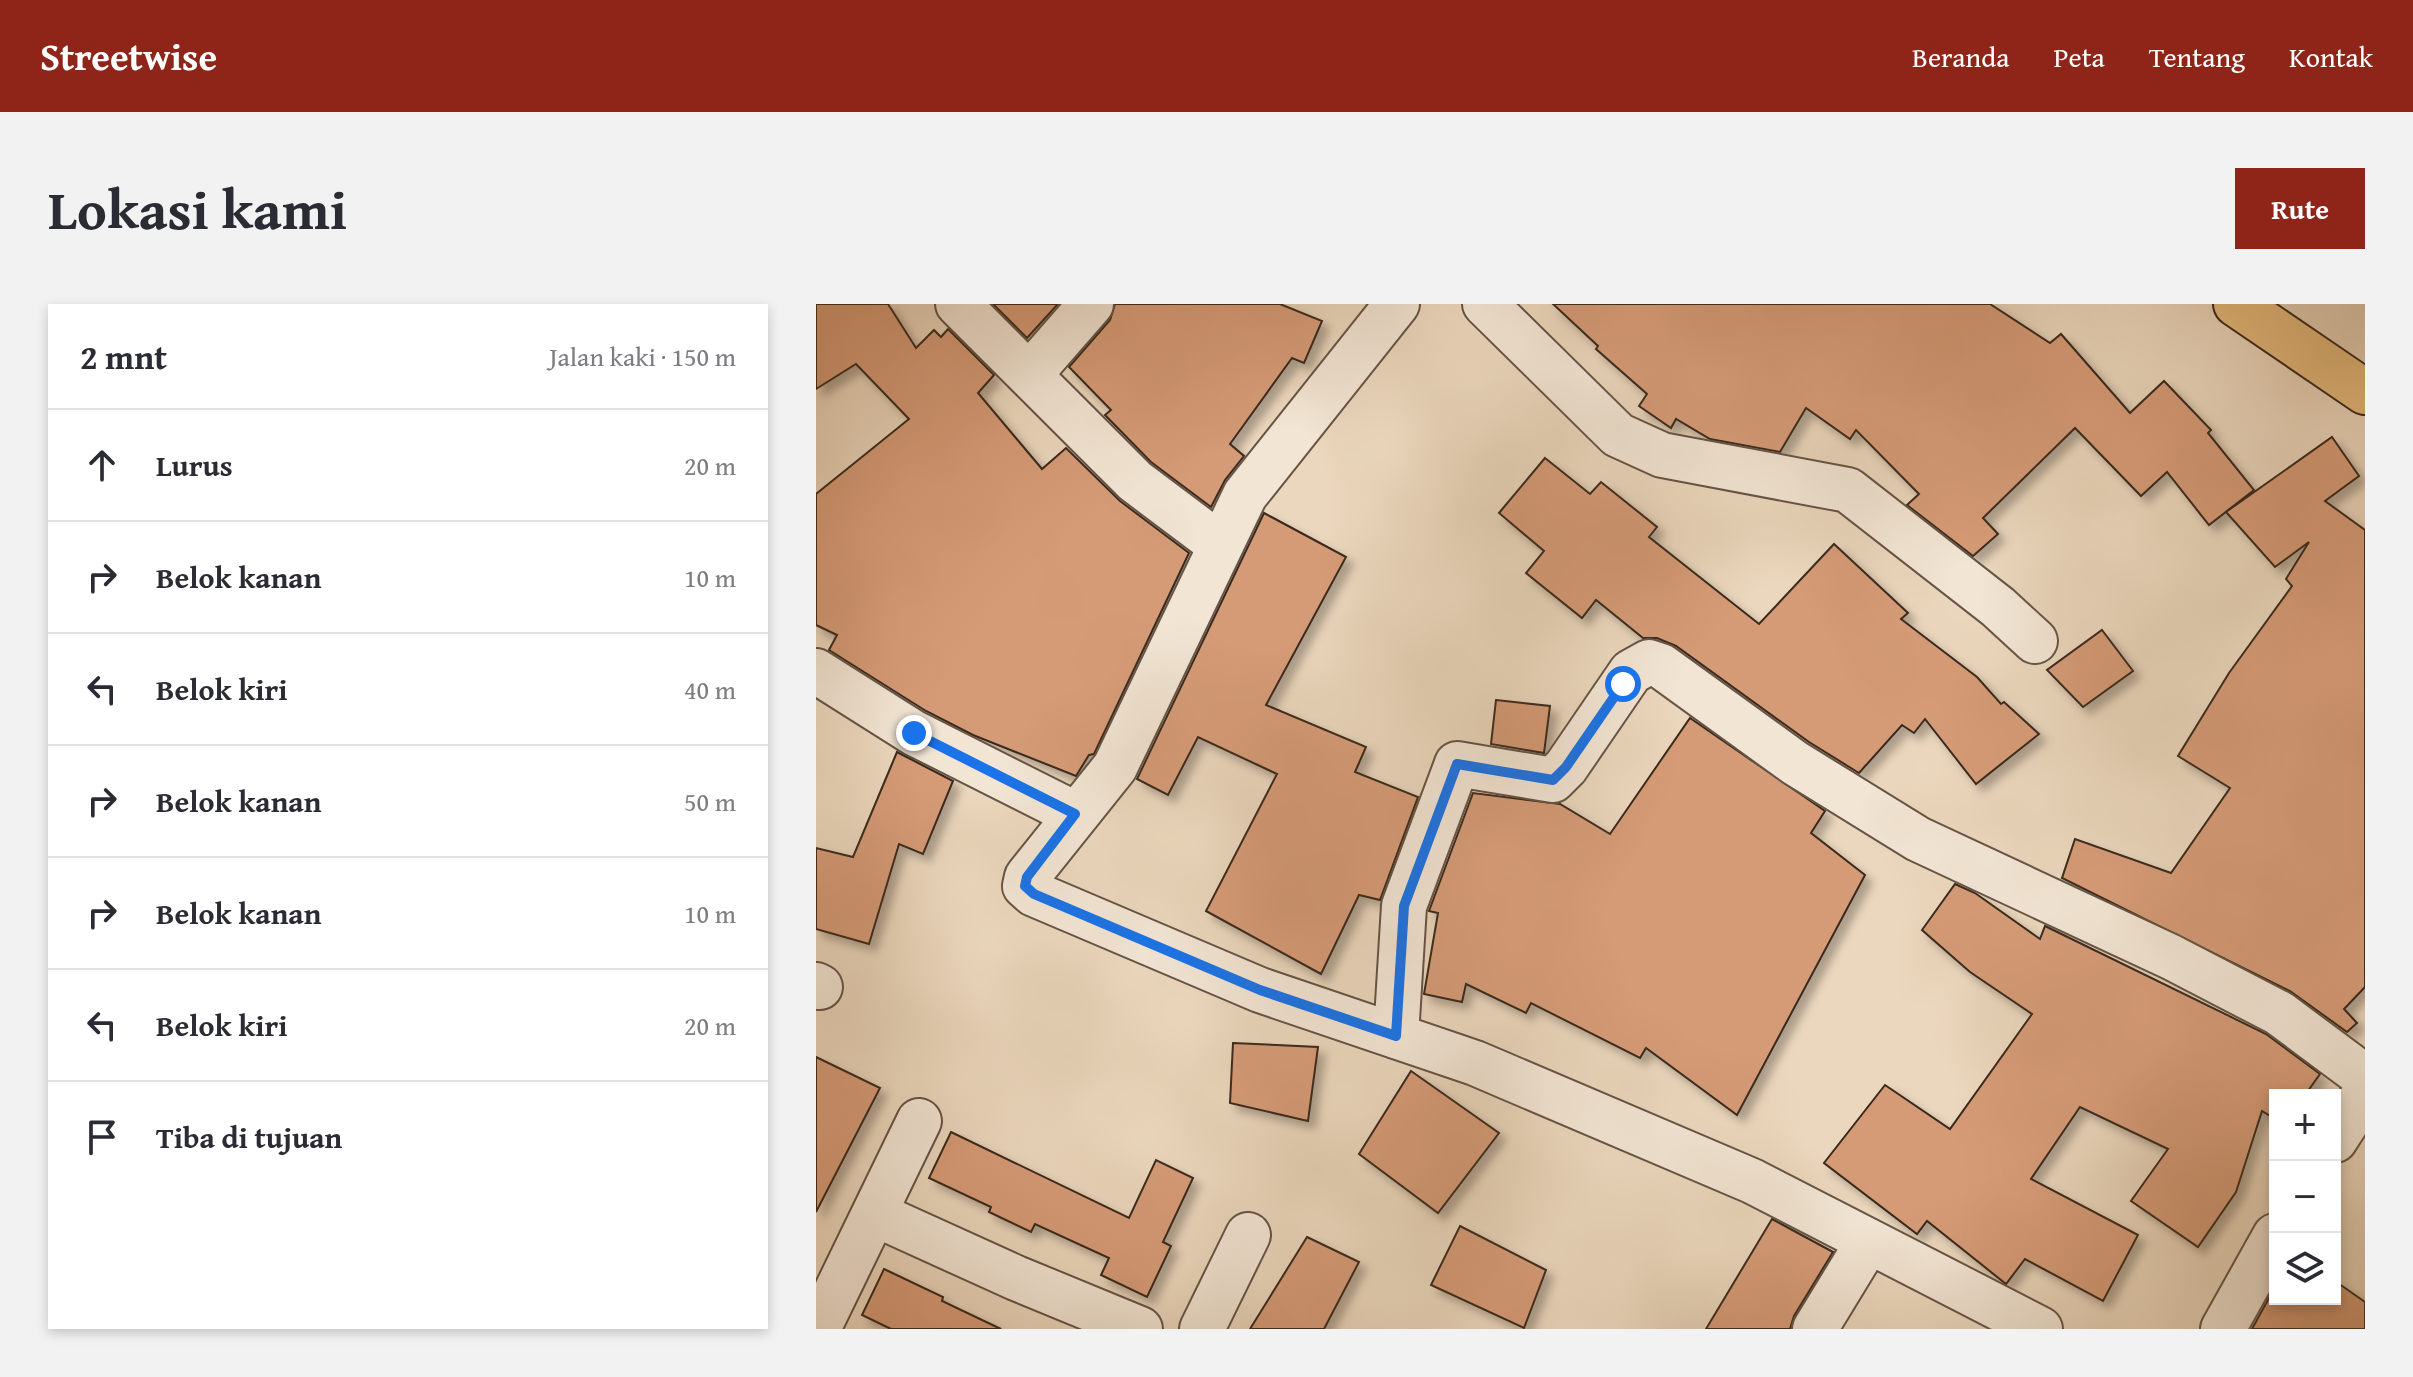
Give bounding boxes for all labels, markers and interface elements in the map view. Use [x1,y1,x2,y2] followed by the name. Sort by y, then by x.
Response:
[40,28,217,84] text: Streetwise
[1912,36,2010,77] text: Beranda
[2054,36,2105,77] text: Peta
[2149,36,2245,77] text: Tentang
[2289,36,2373,77] text: Kontak
[48,167,347,250] text: Lokasi kami
[2235,168,2365,249] button: Rute
[80,332,167,381] text: 2 mnt
[549,337,736,376] text: Jalan kaki · 150 m
[80,443,124,487] icon: ahead
[156,443,233,487] text: Lurus
[684,446,736,485] text: 20 m
[80,555,124,599] icon: right
[156,555,321,599] text: Belok kanan
[684,558,736,597] text: 10 m
[1605,666,1641,702] route start
[80,667,124,711] icon: left
[156,667,288,711] text: Belok kiri
[684,670,736,709] text: 40 m
[896,715,932,751] route end
[80,779,124,823] icon: right
[156,779,321,823] text: Belok kanan
[684,782,736,821] text: 50 m
[80,891,124,935] icon: right
[156,891,321,935] text: Belok kanan
[684,894,736,933] text: 10 m
[80,1003,124,1047] icon: left
[156,1003,288,1047] text: Belok kiri
[684,1006,736,1045] text: 20 m
[2269,1089,2341,1305] map controls
[2269,1089,2341,1161] button: +
[80,1115,124,1159] icon: arrive
[156,1115,342,1159] text: Tiba di tujuan
[2269,1161,2341,1233] button: −
[2269,1233,2341,1305] button: layers

